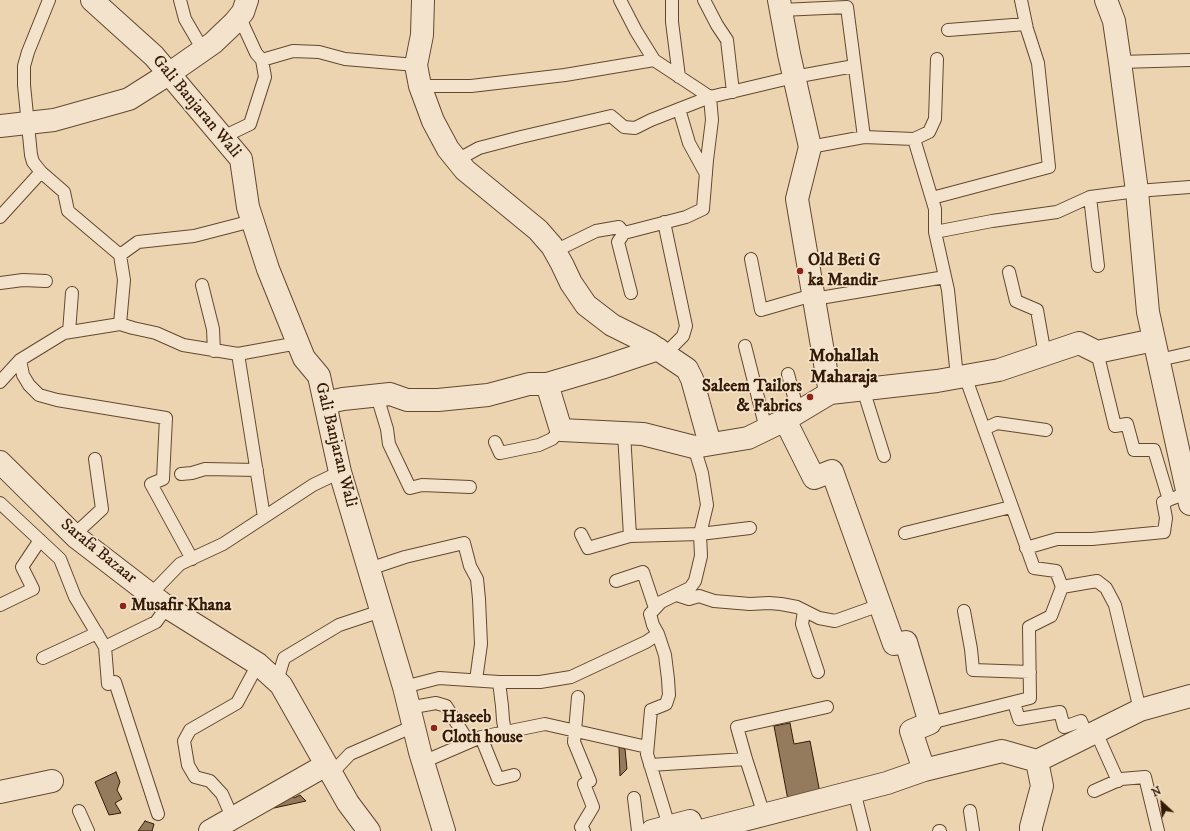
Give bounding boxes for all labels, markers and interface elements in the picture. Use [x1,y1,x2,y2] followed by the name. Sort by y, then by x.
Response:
[147,52,245,162] street label: Gali Banjaran Wali
[808,251,880,291] place label: Old Beti G ka Mandir
[795,266,805,276] marker: Old Beti G ka Mandir
[809,346,879,388] district label: Mohallah Maharaja
[702,377,802,417] place label: Saleem Tailors & Fabrics
[310,381,360,509] street label: Gali Banjaran Wali
[805,392,815,402] marker: Saleem Tailors & Fabrics
[56,515,140,589] street label: Sarafa Bazaar
[131,596,231,616] place label: Musafir Khana
[118,601,128,611] marker: Musafir Khana
[442,708,523,748] place label: Haseeb Cloth house
[429,723,439,733] marker: Haseeb Cloth house
[1142,783,1182,823] north arrow
[1150,784,1164,800] text: N

